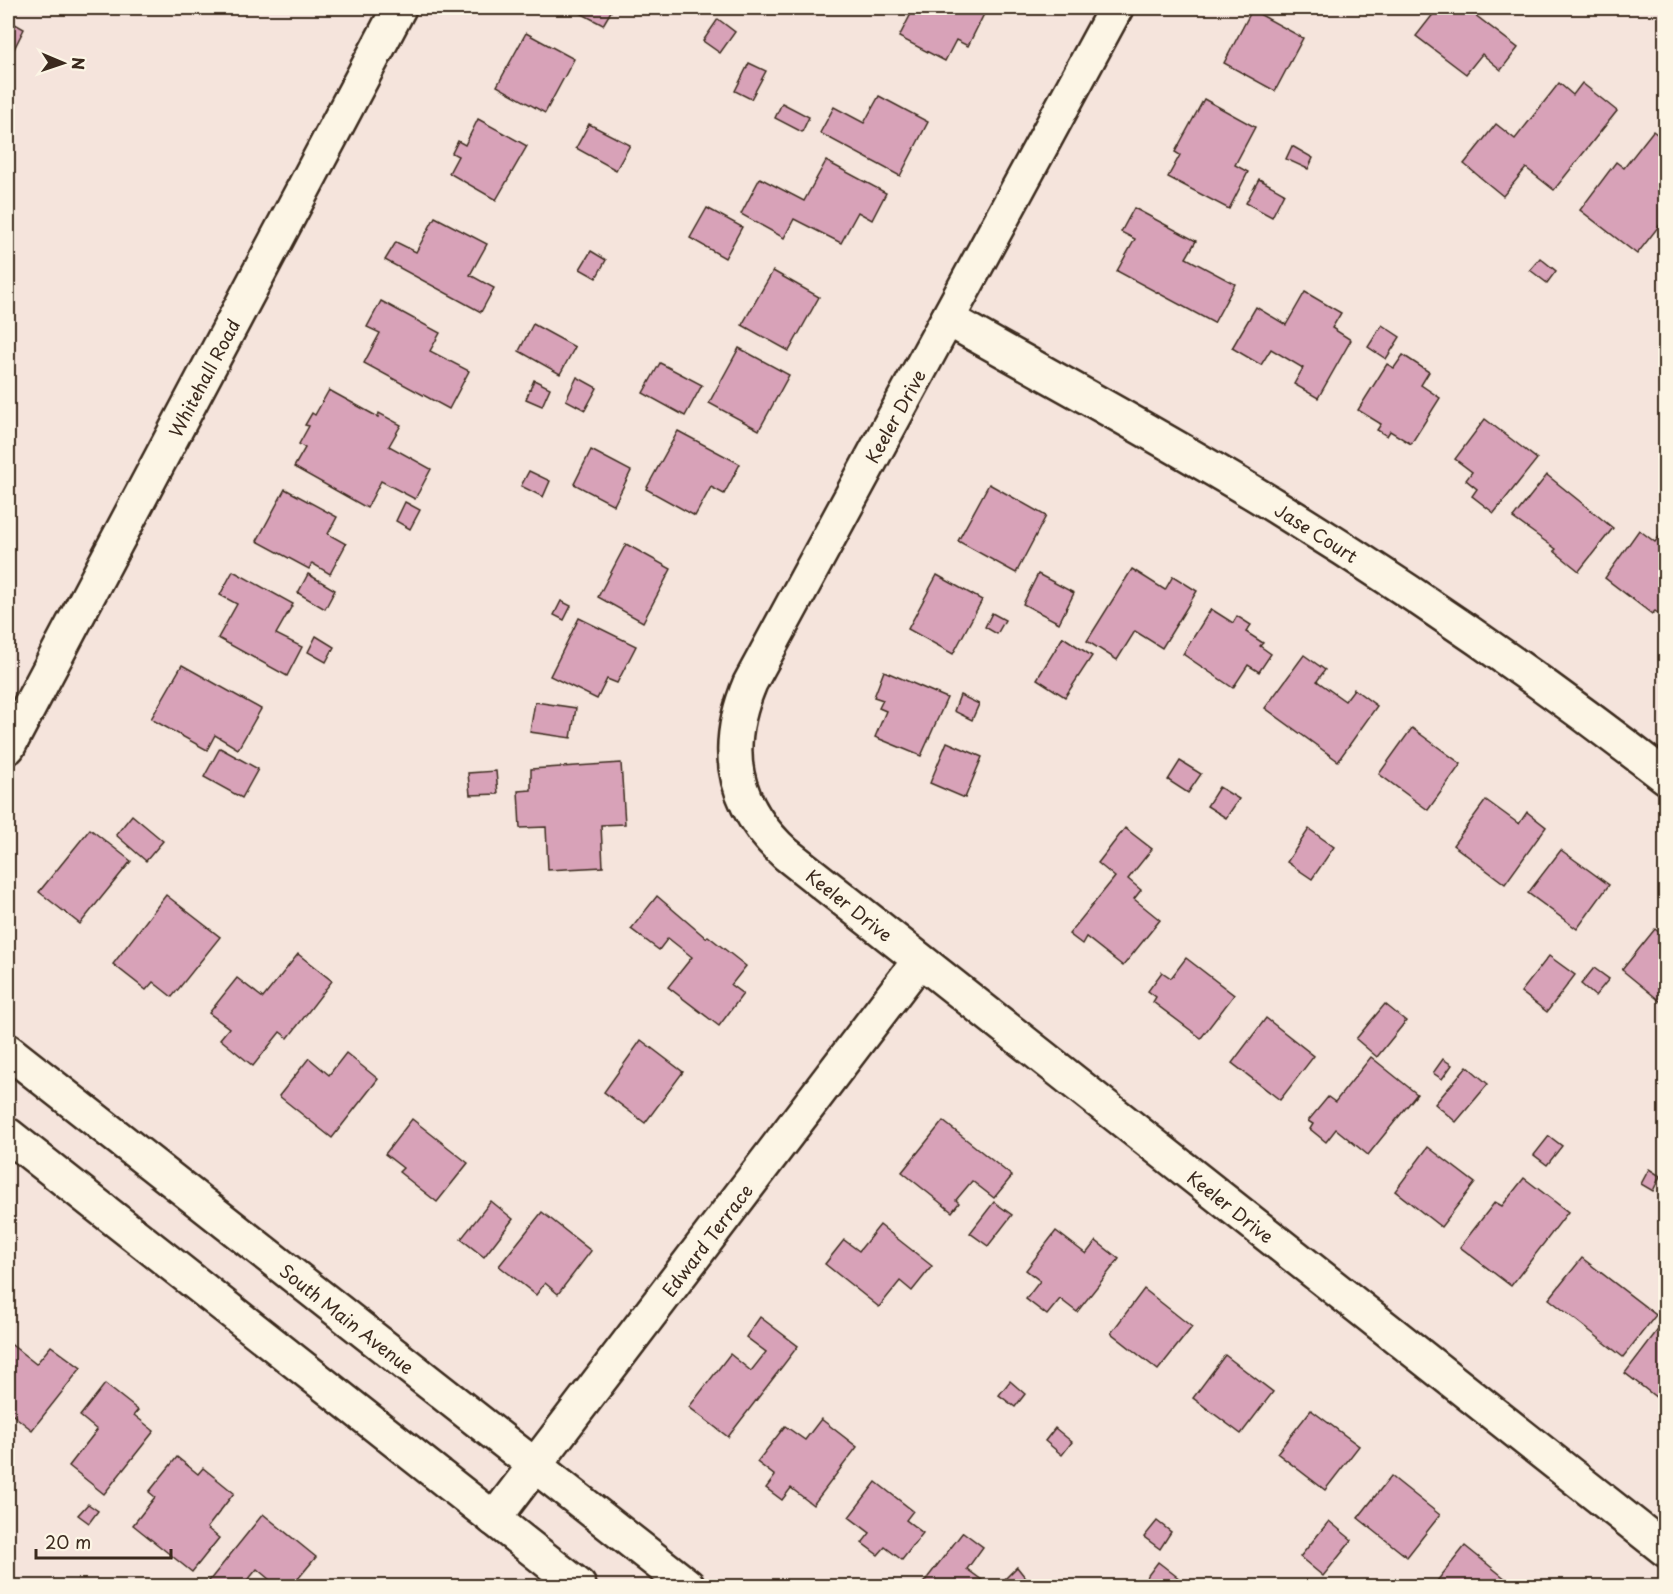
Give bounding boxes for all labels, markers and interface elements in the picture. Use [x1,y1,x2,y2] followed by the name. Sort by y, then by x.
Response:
[33,33,93,93] north arrow
[67,57,91,70] text: N
[161,314,246,441] street label: Whitehall Road
[858,364,932,468] street label: Keeler Drive
[1270,496,1364,569] street label: Jase Court
[801,862,899,947] street label: Keeler Drive
[1182,1163,1280,1249] street label: Keeler Drive
[655,1178,758,1302] street label: Edward Terrace
[274,1257,421,1380] street label: South Main Avenue
[36,1522,171,1560] scale bar
[45,1528,91,1555] text: 20 m

